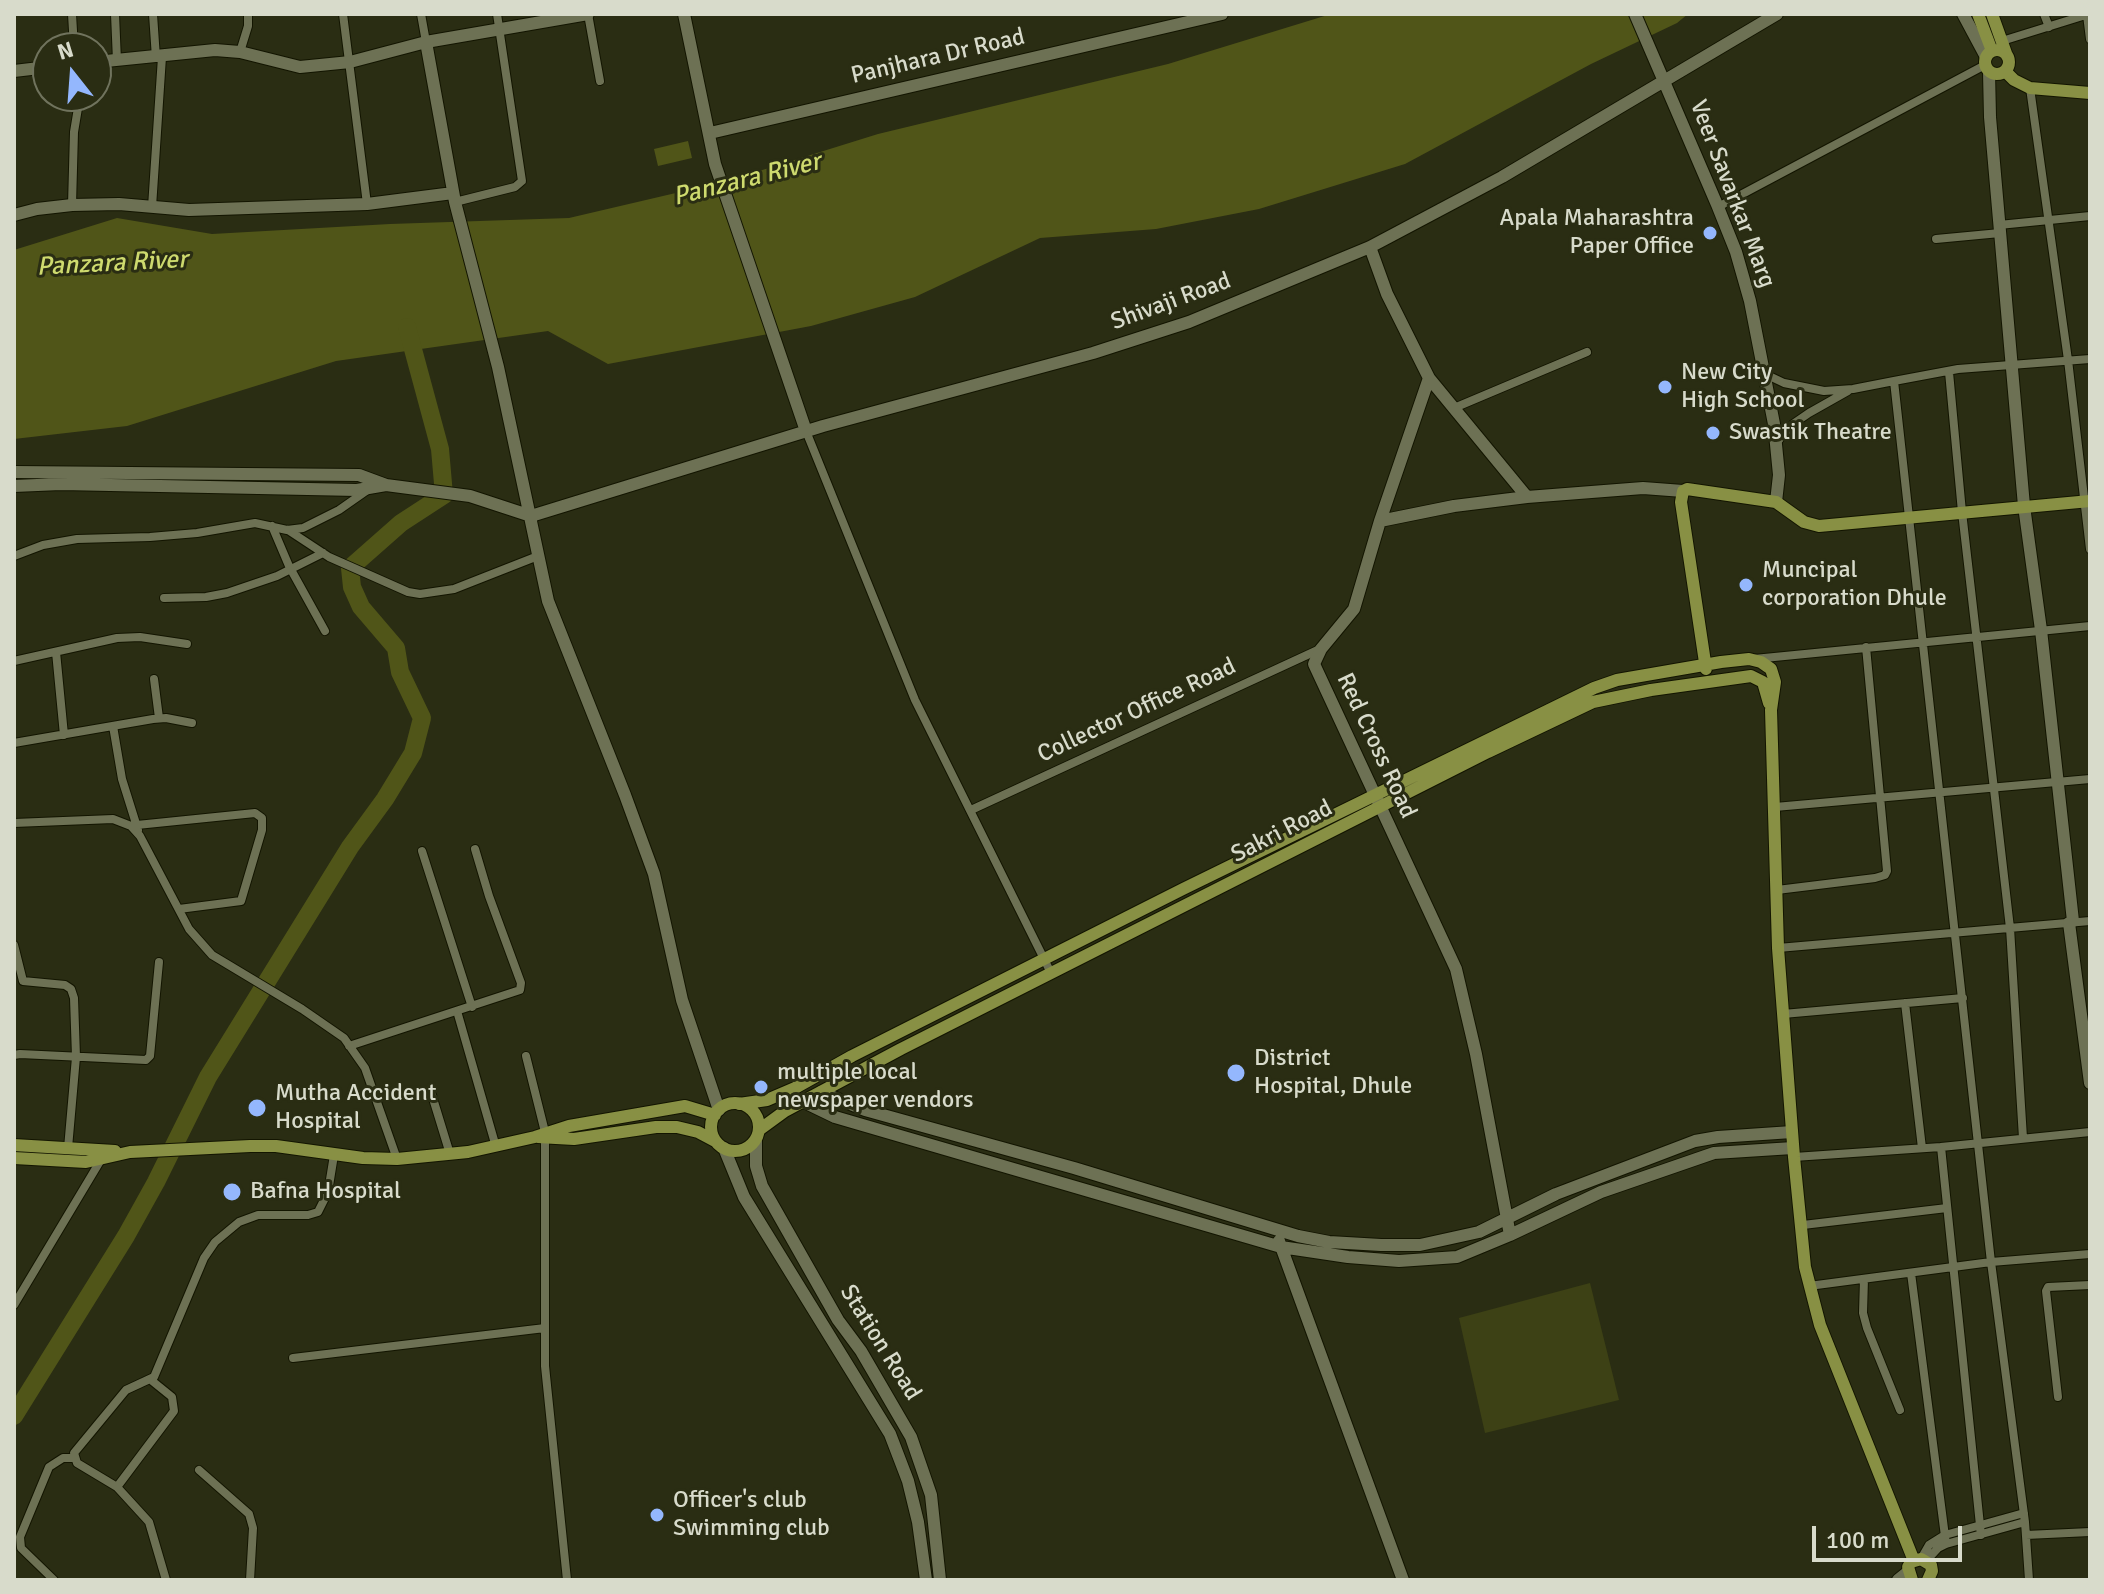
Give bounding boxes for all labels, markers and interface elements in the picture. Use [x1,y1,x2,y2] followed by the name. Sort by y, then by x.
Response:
[848,23,1028,91] street label: Panjhara Dr Road
[32,32,112,112] north arrow
[54,35,77,66] text: N
[1683,96,1781,292] street label: Veer Savarkar Marg
[670,147,824,213] water label: Panzara River
[1499,205,1694,261] place label: Apala Maharashtra Paper Office
[1701,224,1719,242] marker: Apala Maharashtra Paper Office
[36,244,188,284] water label: Panzara River
[1107,267,1235,337] street label: Shivaji Road
[1681,359,1804,415] place label: New City High School
[1656,378,1674,396] marker: New City High School
[1729,419,1892,447] place label: Swastik Theatre
[1704,424,1722,442] marker: Swastik Theatre
[1762,557,1947,613] place label: Muncipal corporation Dhule
[1737,576,1755,594] marker: Muncipal corporation Dhule
[1033,652,1241,770] street label: Collector Office Road
[1330,669,1422,823] street label: Red Cross Road
[1226,794,1338,870] street label: Sakri Road
[1254,1045,1412,1101] place label: District Hospital, Dhule
[777,1059,974,1115] place label: multiple local newspaper vendors
[1225,1062,1247,1084] marker: District Hospital, Dhule
[752,1078,770,1096] marker: multiple local newspaper vendors
[275,1080,436,1136] place label: Mutha Accident Hospital
[246,1097,268,1119] marker: Mutha Accident Hospital
[250,1178,401,1206] place label: Bafna Hospital
[221,1181,243,1203] marker: Bafna Hospital
[833,1280,927,1406] street label: Station Road
[673,1487,830,1543] place label: Officer's club Swimming club
[648,1506,666,1524] marker: Officer's club Swimming club
[1816,1510,1966,1560] scale bar
[1826,1525,1889,1555] text: 100 m

